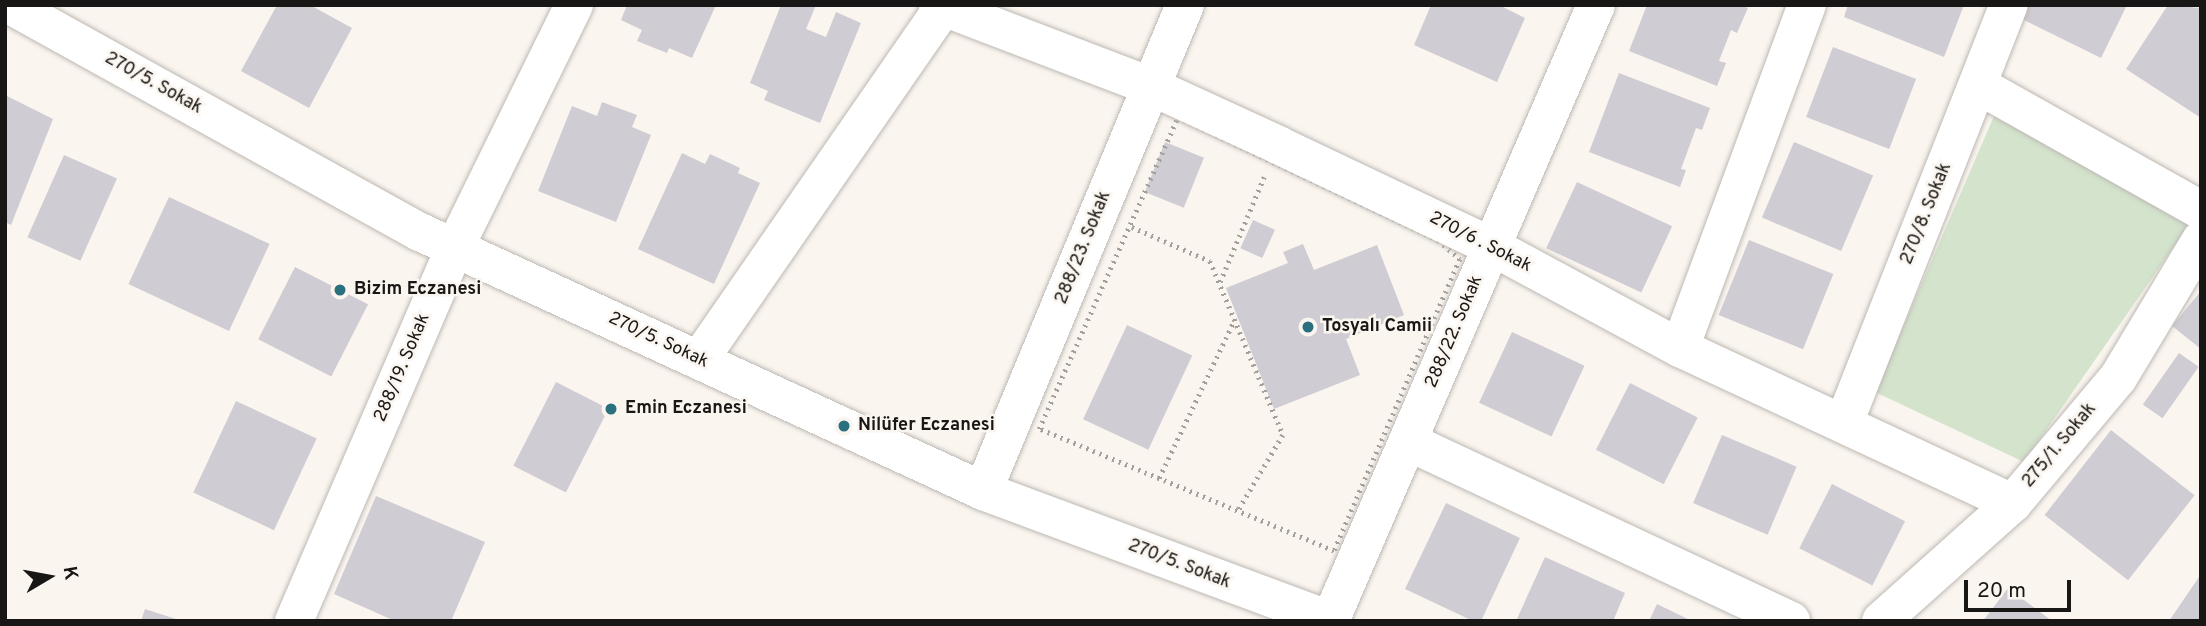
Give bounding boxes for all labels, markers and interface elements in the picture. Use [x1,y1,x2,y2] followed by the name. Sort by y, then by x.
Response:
[100,48,206,120] street label: 270/5. Sokak
[1897,160,1957,268] street label: 270/8. Sokak
[1052,188,1116,308] street label: 288/23. Sokak
[1425,208,1535,278] street label: 270/6 . Sokak
[1422,272,1488,392] street label: 288/22. Sokak
[354,279,481,301] place label: Bizim Eczanesi
[332,282,348,298] marker: Bizim Eczanesi
[604,308,712,374] street label: 270/5. Sokak
[370,311,436,425] street label: 288/19. Sokak
[1322,316,1432,338] place label: Tosyalı Camii
[1300,319,1316,335] marker: Tosyalı Camii
[625,398,747,420] place label: Emin Eczanesi
[2018,399,2102,493] street label: 275/1. Sokak
[603,401,619,417] marker: Emin Eczanesi
[858,415,995,437] place label: Nilüfer Eczanesi
[836,418,852,434] marker: Nilüfer Eczanesi
[1125,536,1233,594] street label: 270/5. Sokak
[14,542,84,612] north arrow
[57,565,83,582] text: K
[1968,566,2075,610] scale bar
[1977,578,2026,605] text: 20 m

